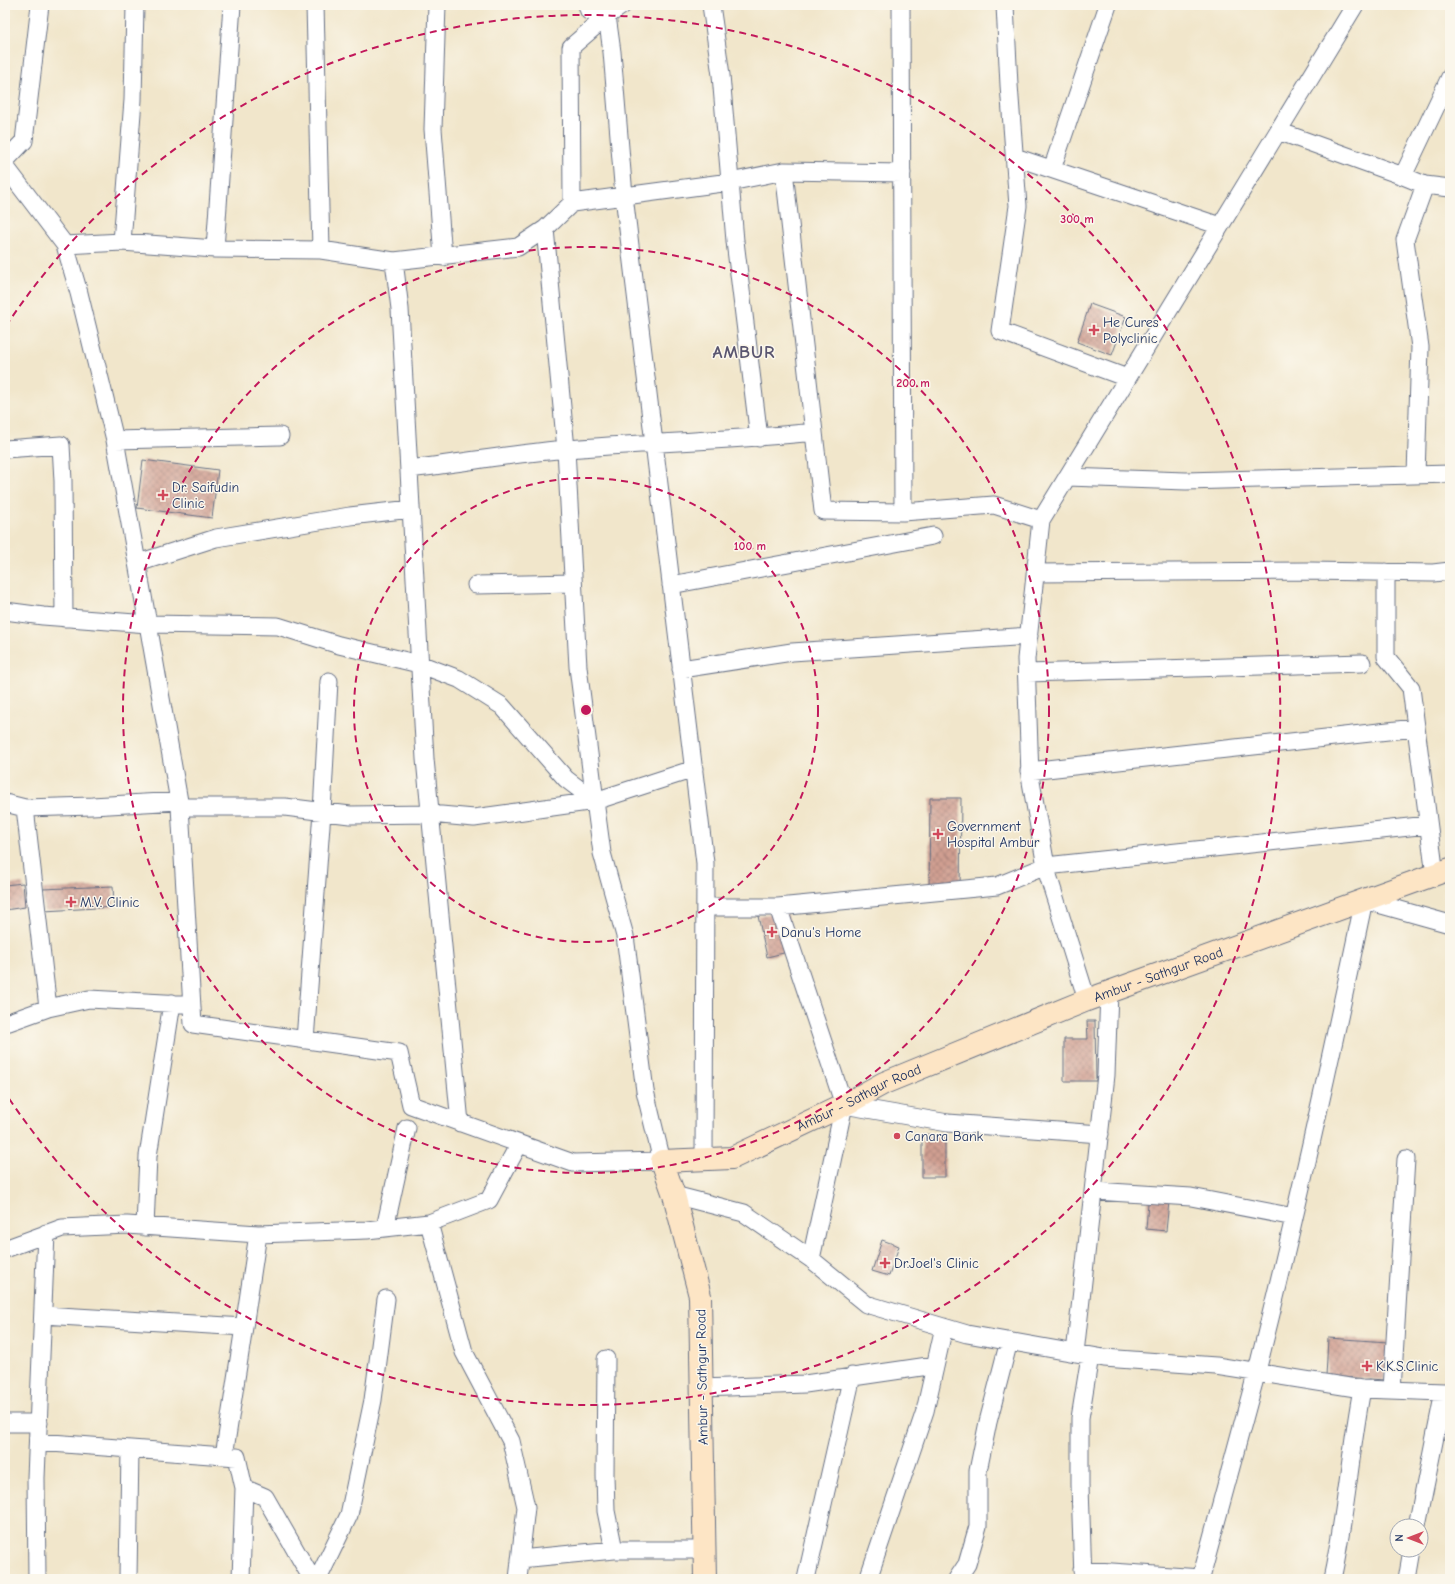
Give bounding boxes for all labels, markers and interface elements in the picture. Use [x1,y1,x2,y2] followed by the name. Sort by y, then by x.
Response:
[1060,212,1094,226] text: 300 m
[1103,314,1159,347] place label: He Cures Polyclinic
[1088,324,1100,336] marker: He Cures Polyclinic
[713,342,775,363] district label: AMBUR
[896,376,930,390] text: 200 m
[172,479,239,512] place label: Dr. Saifudin Clinic
[157,489,169,501] marker: Dr. Saifudin Clinic
[734,539,766,553] text: 100 m
[579,703,593,717] centre of rings
[947,818,1040,851] place label: Government Hospital Ambur
[932,828,944,840] marker: Government Hospital Ambur
[80,894,140,911] place label: M.V. Clinic
[65,896,77,908] marker: M.V. Clinic
[781,924,861,941] place label: Danu's Home
[766,926,778,938] marker: Danu's Home
[1091,943,1225,1005] street label: Ambur - Sathgur Road
[794,1060,924,1135] street label: Ambur - Sathgur Road
[905,1128,984,1145] place label: Canara Bank
[892,1131,902,1141] marker: Canara Bank
[894,1255,979,1272] place label: Dr.Joel's Clinic
[879,1257,891,1269] marker: Dr.Joel's Clinic
[692,1309,712,1445] street label: Ambur - Sathgur Road
[1376,1358,1439,1375] place label: K.K.S.Clinic
[1361,1360,1373,1372] marker: K.K.S.Clinic
[1389,1518,1429,1558] north arrow
[1393,1534,1406,1542] text: N

